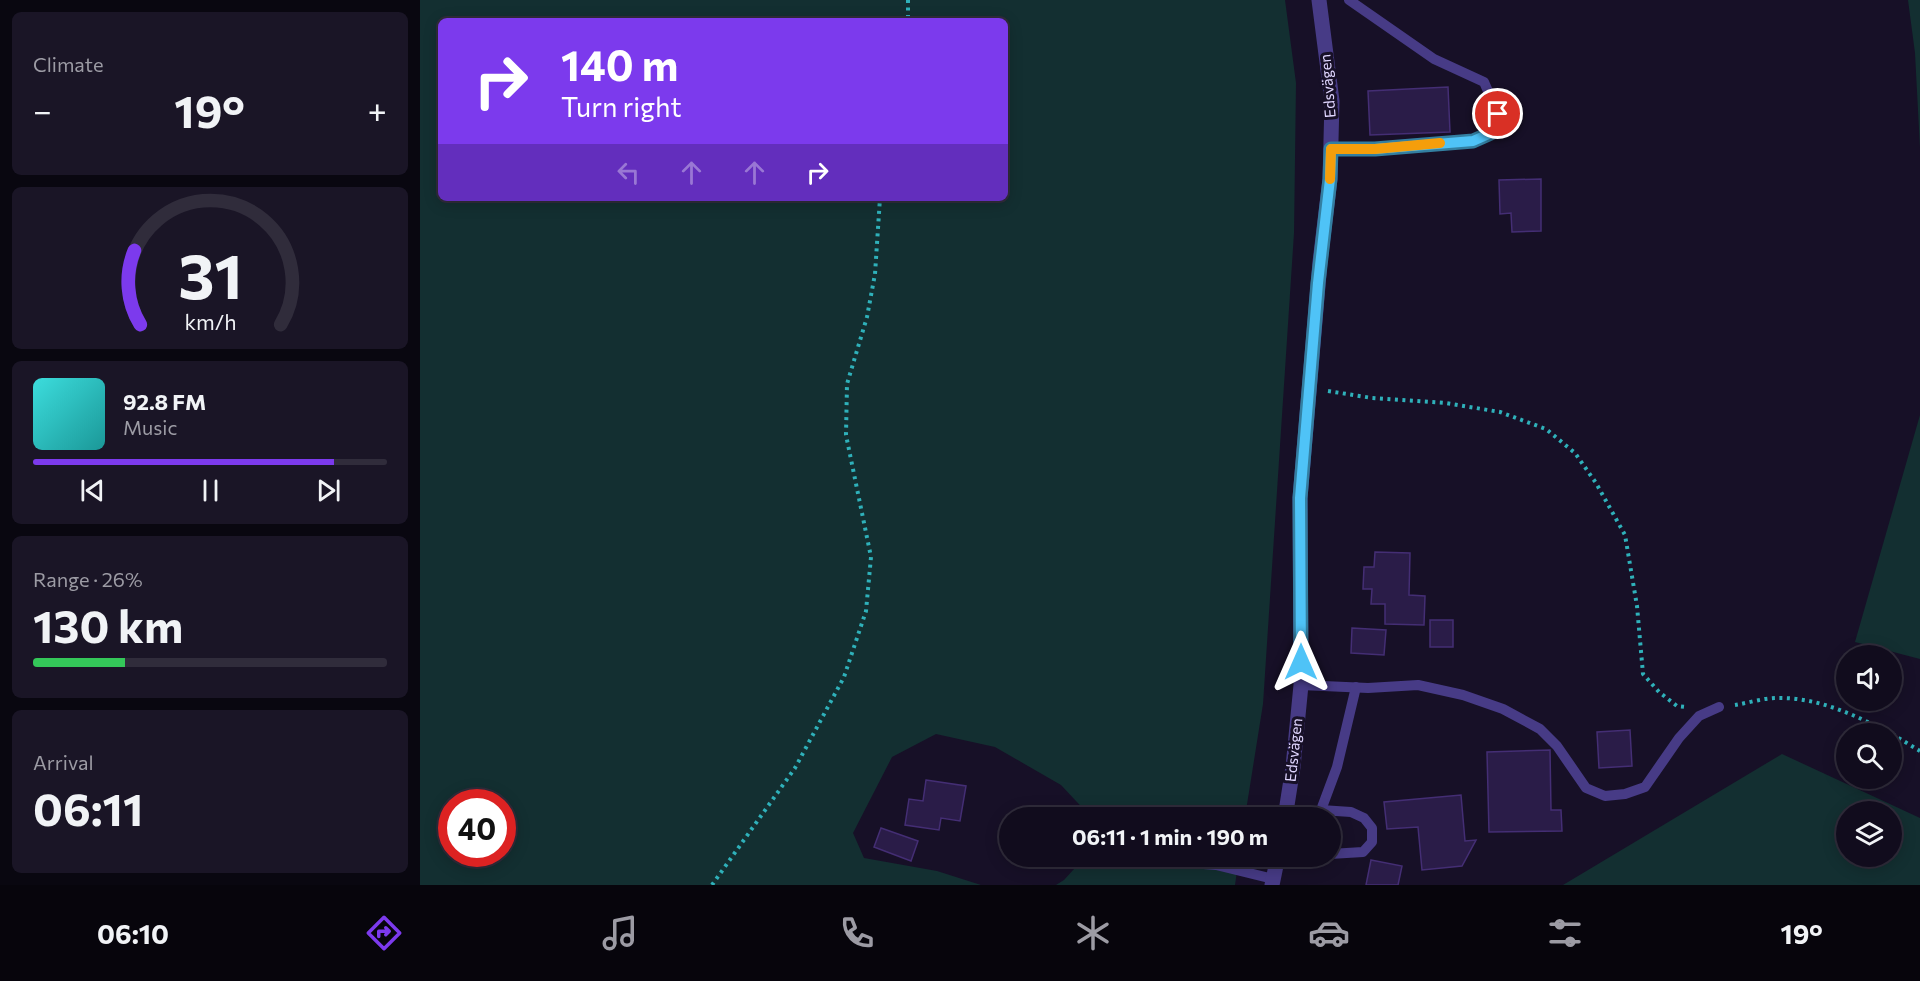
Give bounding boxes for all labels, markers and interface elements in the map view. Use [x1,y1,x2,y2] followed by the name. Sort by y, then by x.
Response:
[561,38,678,90] text: 140 m
[462,42,540,120] icon: right
[33,52,103,76] text: Climate
[1315,53,1339,119] street label: Edsvägen
[174,82,245,137] text: 19°
[1472,88,1523,139] pin
[33,89,52,130] text: −
[368,89,387,130] text: +
[561,90,681,123] text: Turn right
[1481,97,1514,130] icon: arrive
[612,156,645,189] icon: left
[675,156,708,189] icon: ahead
[738,156,771,189] icon: ahead
[801,156,834,189] icon: right
[178,236,242,312] text: 31
[184,308,236,334] text: km/h
[123,388,206,415] text: 92.8 FM
[123,415,177,439] text: Music
[76,474,109,507] icon: previous
[194,474,227,507] icon: pause
[312,474,345,507] icon: next
[33,567,143,591] text: Range · 26%
[33,597,183,652] text: 130 km
[1269,630,1333,694] position arrow
[1836,645,1902,867] map controls
[1836,645,1902,711] button: sound
[1281,717,1305,783] street label: Edsvägen
[1836,723,1902,789] button: search
[33,750,94,774] text: Arrival
[33,780,143,835] text: 06:11
[438,789,516,867] speed limit sign: 40
[1836,801,1902,867] button: layers
[1072,823,1268,850] text: 06:11 · 1 min · 190 m
[363,912,405,954] icon: directions
[599,912,641,954] icon: music
[836,912,878,954] icon: phone
[1072,912,1114,954] icon: climate
[1308,912,1350,954] icon: car
[1544,912,1586,954] icon: filters
[97,917,169,950] text: 06:10
[1780,917,1823,950] text: 19°

